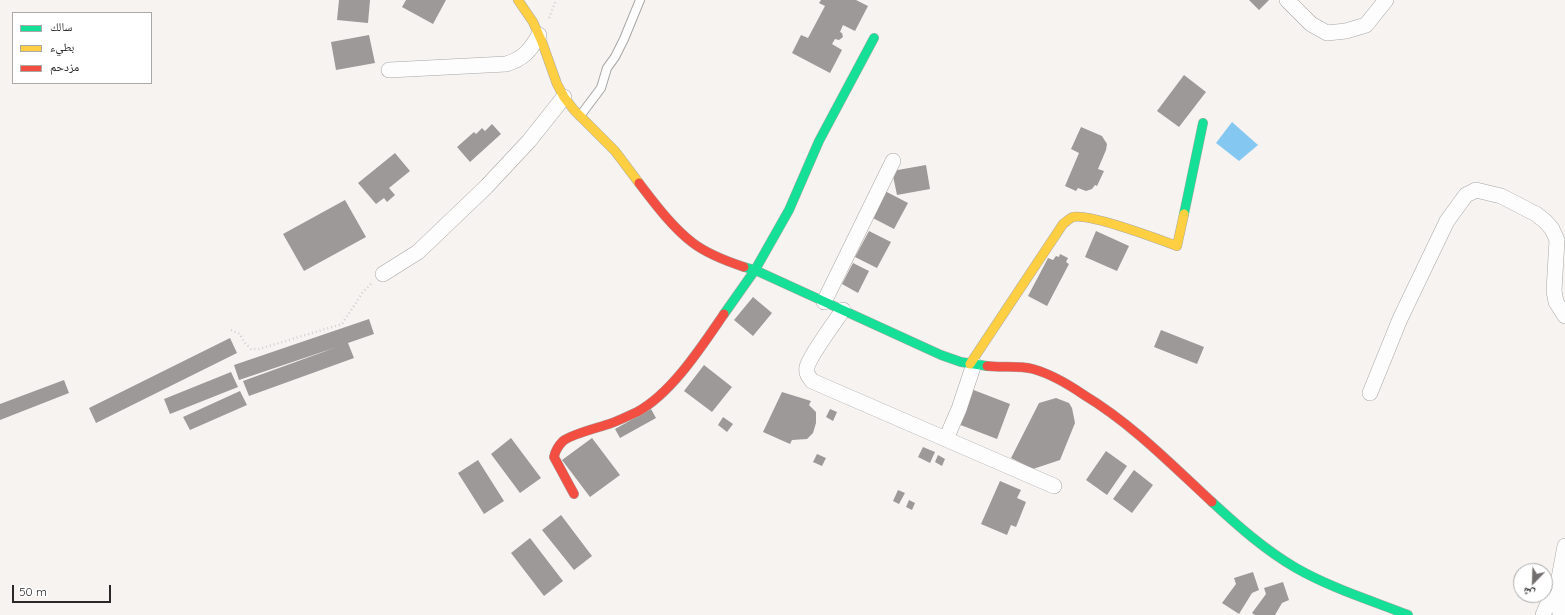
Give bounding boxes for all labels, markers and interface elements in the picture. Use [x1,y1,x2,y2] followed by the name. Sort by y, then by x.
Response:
[12,12,152,84] legend
[50,19,72,34] text: سالك
[50,39,74,54] text: بطيء
[50,59,79,74] text: مزدحم
[1513,563,1553,603] north arrow
[14,577,113,603] scale bar
[19,584,47,599] text: 50 m
[1521,584,1537,602] text: ش

